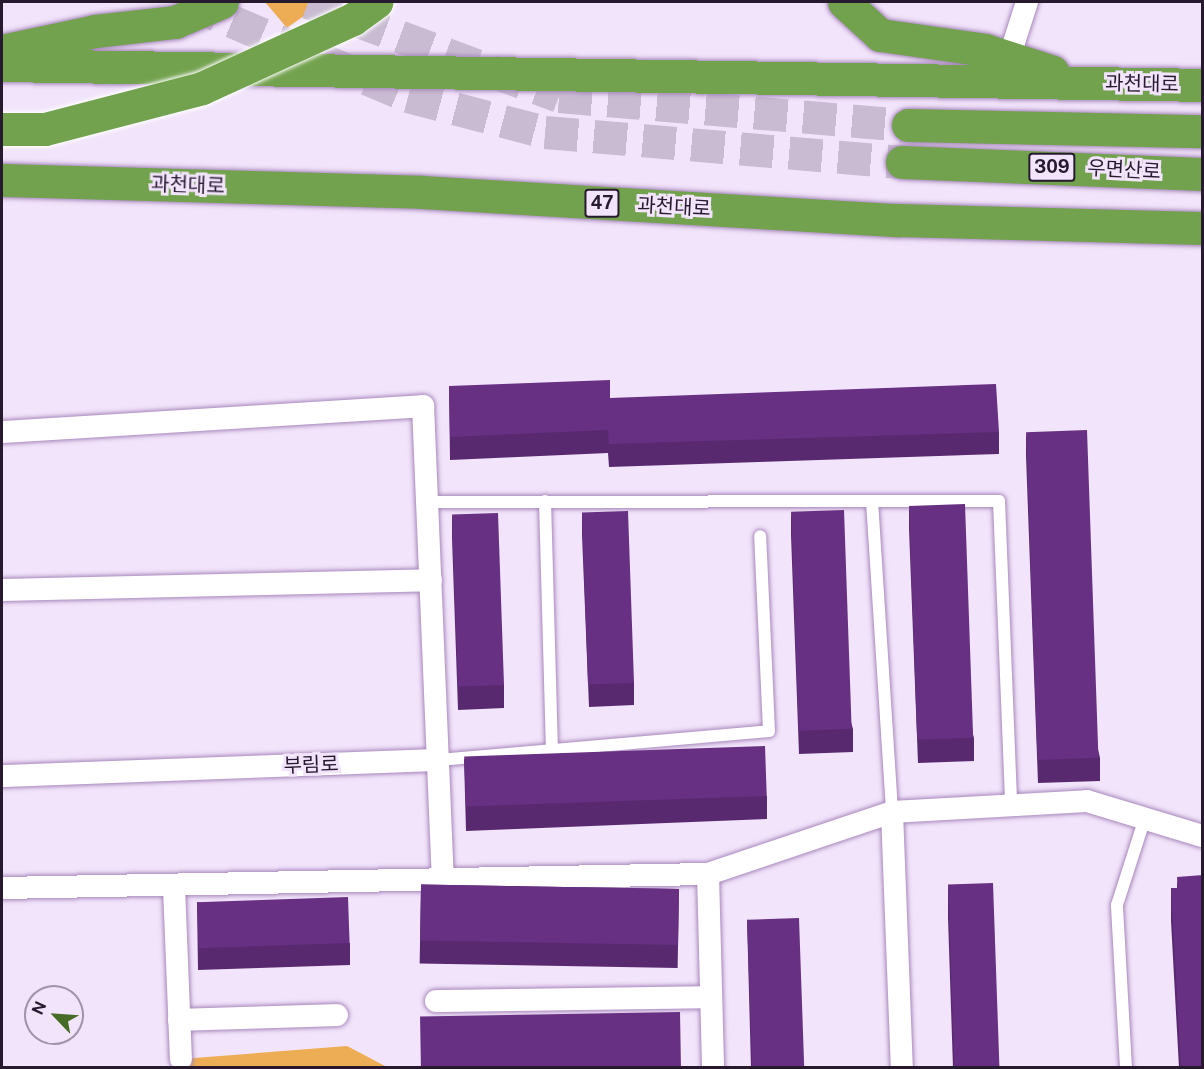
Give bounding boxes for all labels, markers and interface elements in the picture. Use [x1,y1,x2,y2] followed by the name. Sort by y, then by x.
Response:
[1105,71,1179,97] street label: 과천대로
[1028,152,1076,182] road number: 309
[1087,156,1161,184] street label: 우면산로
[151,172,225,198] street label: 과천대로
[584,188,620,218] road number: 47
[637,193,711,221] street label: 과천대로
[283,752,339,778] street label: 부림로
[24,985,84,1045] north arrow
[28,998,50,1018] text: N

